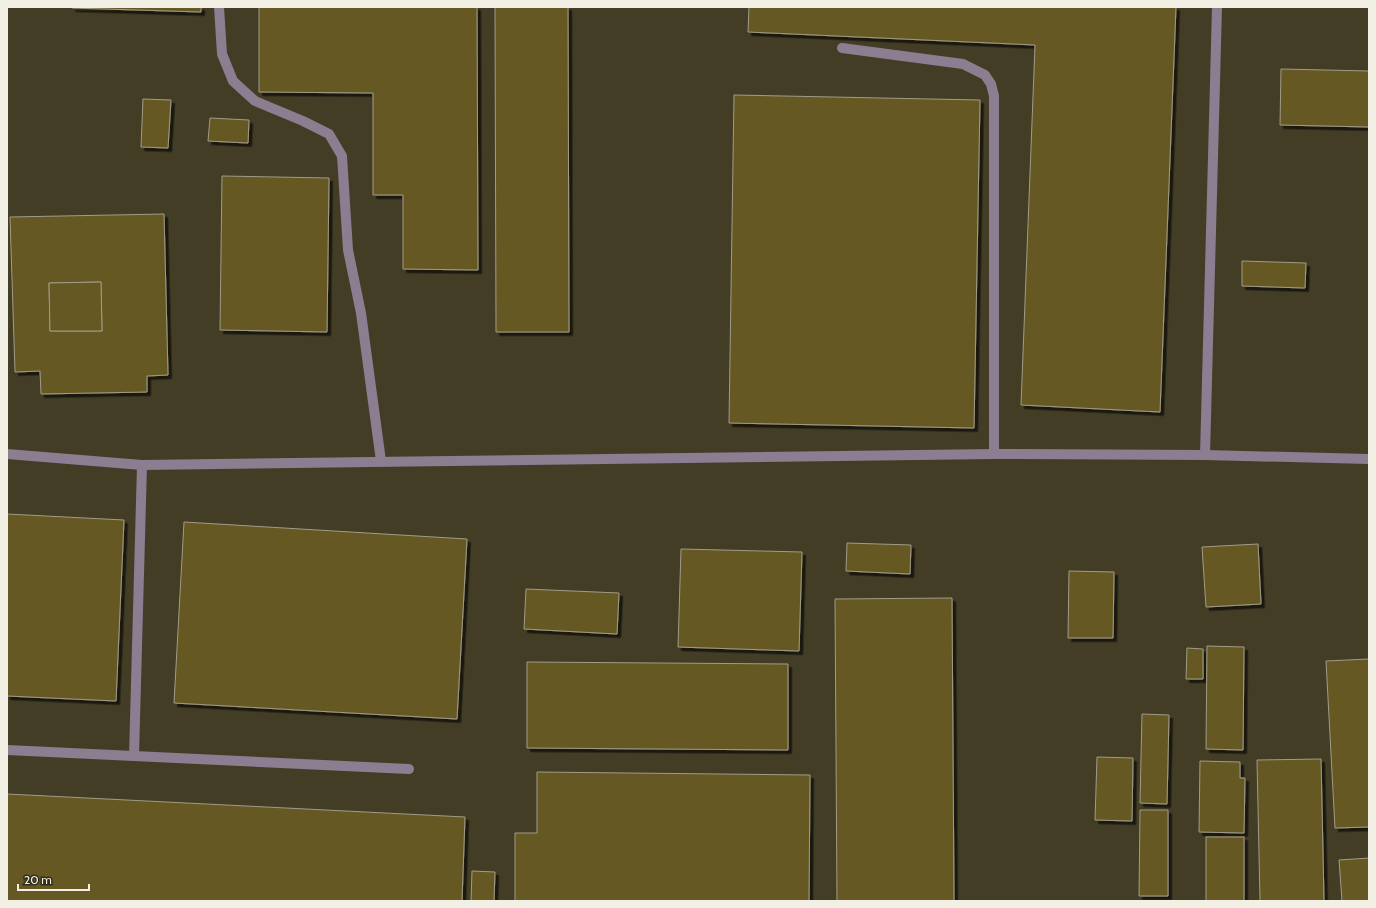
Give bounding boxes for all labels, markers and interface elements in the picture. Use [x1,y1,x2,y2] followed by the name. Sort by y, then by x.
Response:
[18,866,89,892] scale bar
[24,872,52,887] text: 20 m

